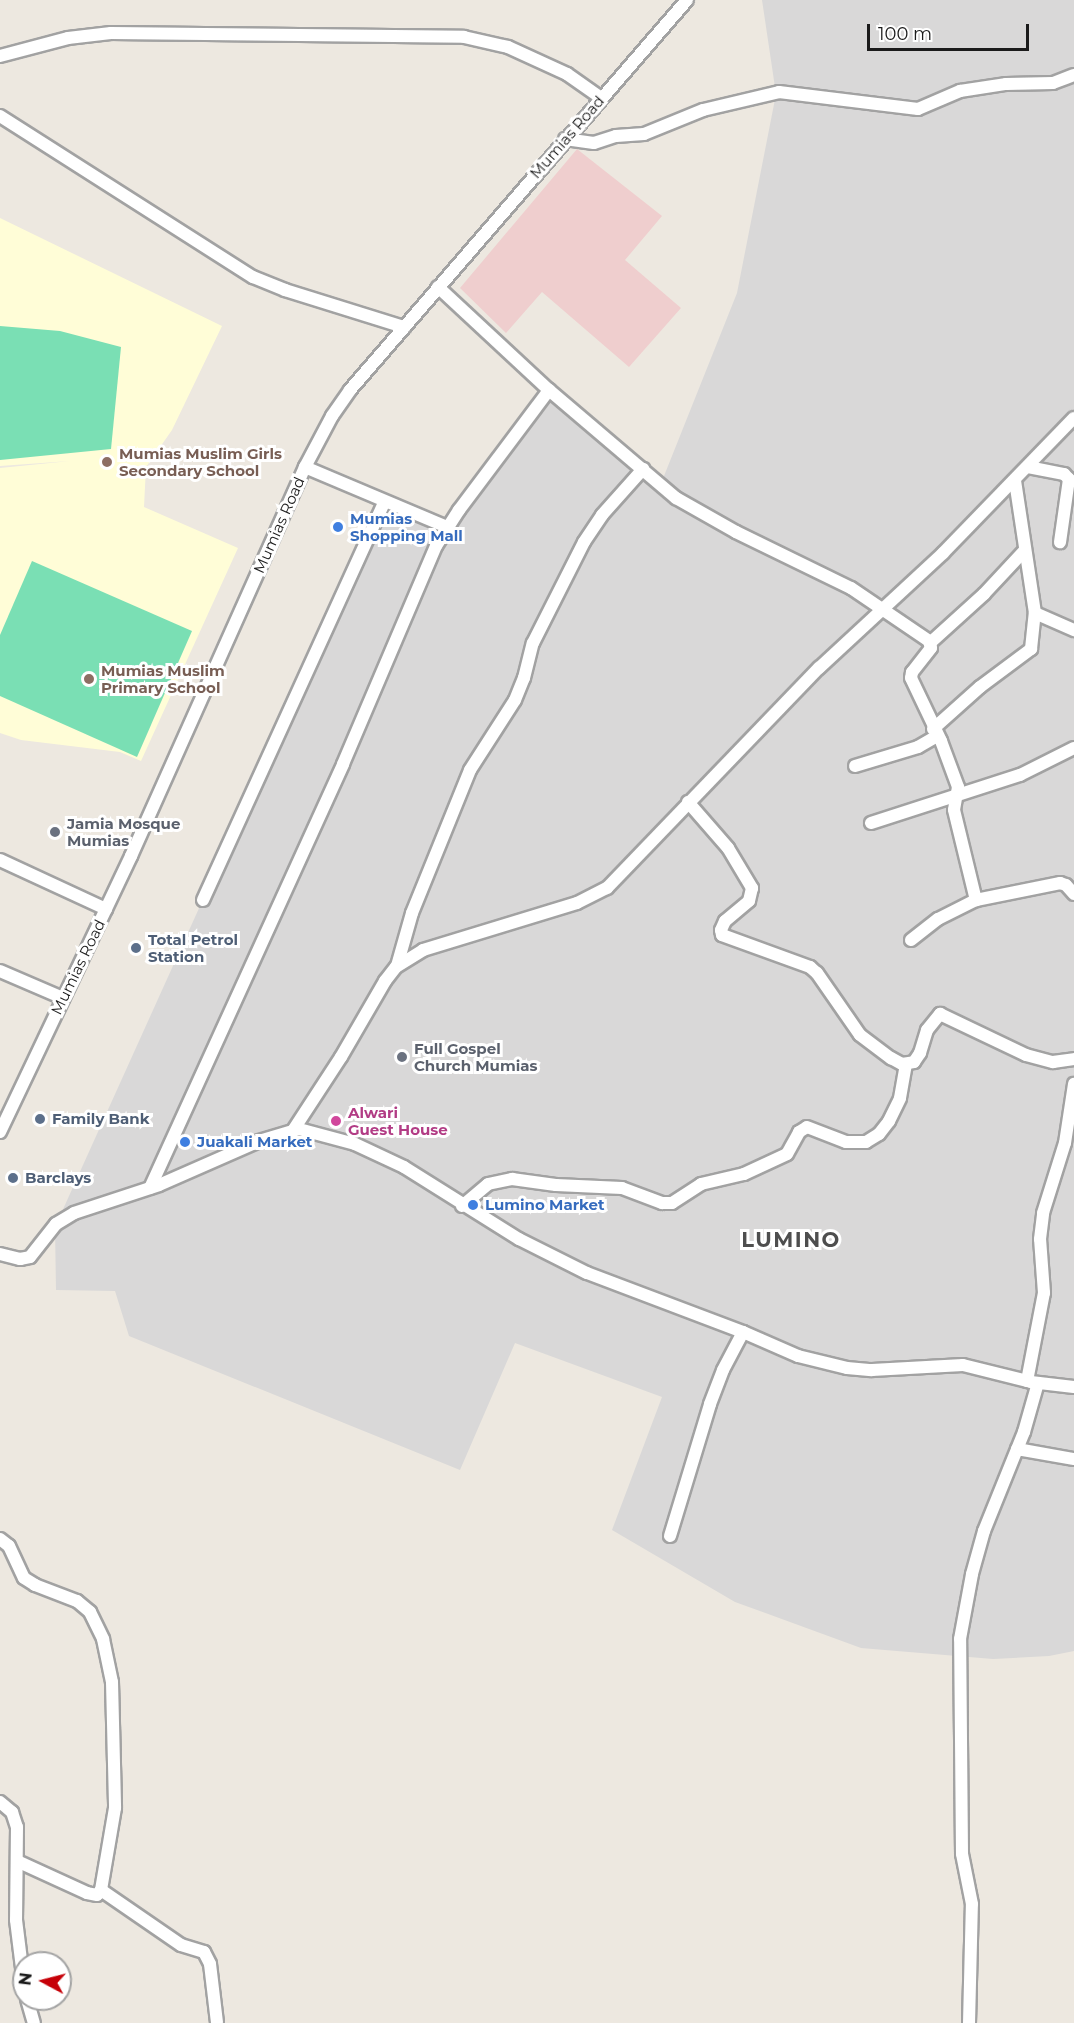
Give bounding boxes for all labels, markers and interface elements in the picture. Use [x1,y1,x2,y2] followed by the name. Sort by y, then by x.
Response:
[870,12,1032,50] scale bar
[878,23,932,45] text: 100 m
[526,92,608,182] street label: Mumias Road
[119,444,282,479] place label: Mumias Muslim Girls Secondary School
[100,455,114,469] marker: Mumias Muslim Girls Secondary School
[250,474,308,576] street label: Mumias Road
[350,509,463,544] place label: Mumias Shopping Mall
[331,520,345,534] marker: Mumias Shopping Mall
[101,661,225,696] place label: Mumias Muslim Primary School
[82,672,96,686] marker: Mumias Muslim Primary School
[67,814,180,849] place label: Jamia Mosque Mumias
[48,825,62,839] marker: Jamia Mosque Mumias
[47,916,109,1018] street label: Mumias Road
[148,930,238,965] place label: Total Petrol Station
[129,941,143,955] marker: Total Petrol Station
[414,1039,537,1074] place label: Full Gospel Church Mumias
[395,1050,409,1064] marker: Full Gospel Church Mumias
[348,1103,448,1138] place label: Alwari Guest House
[52,1110,150,1128] place label: Family Bank
[33,1112,47,1126] marker: Family Bank
[329,1114,343,1128] marker: Alwari Guest House
[197,1133,312,1151] place label: Juakali Market
[178,1135,192,1149] marker: Juakali Market
[25,1169,91,1187] place label: Barclays
[6,1171,20,1185] marker: Barclays
[485,1196,605,1214] place label: Lumino Market
[466,1198,480,1212] marker: Lumino Market
[741,1227,841,1253] district label: LUMINO
[12,1951,72,2011] north arrow
[15,1971,36,1987] text: N

